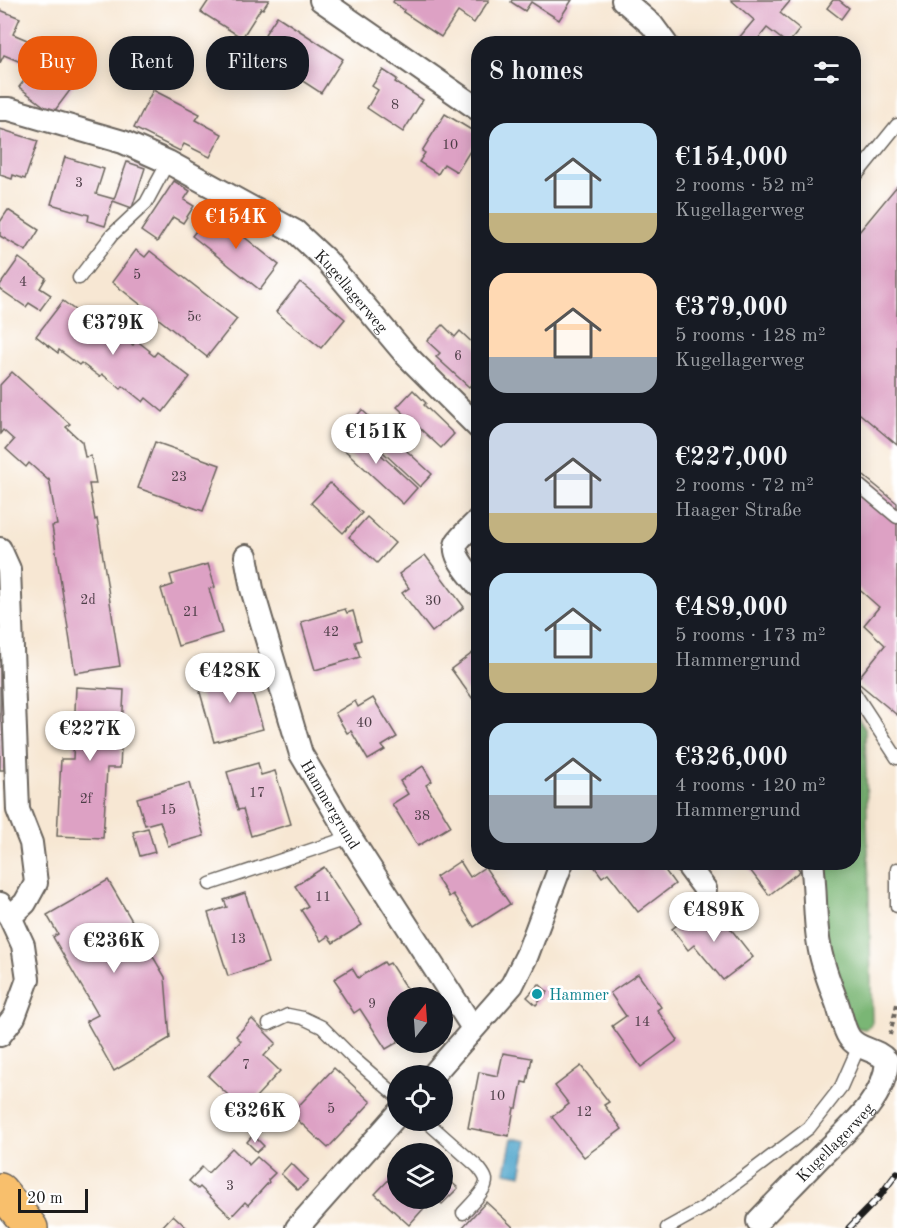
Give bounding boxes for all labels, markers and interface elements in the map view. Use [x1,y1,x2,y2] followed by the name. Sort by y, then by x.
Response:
[18,36,97,90] chip: Buy
[109,36,194,90] chip: Rent
[206,36,309,90] chip: Filters
[810,56,843,89] icon: filters
[489,59,583,85] text: 8 homes
[391,98,399,112] house number: 8
[442,138,458,152] house number: 10
[675,145,788,171] text: €154,000
[537,147,609,219] icon: home
[75,176,83,190] house number: 3
[675,176,814,196] text: 2 rooms · 52 m²
[194,199,278,250] pin: €154K
[675,201,804,221] text: Kugellagerweg
[205,208,267,228] text: €154K
[311,248,390,337] street label: Kugellagerweg
[133,268,141,282] house number: 5
[19,275,27,289] house number: 4
[675,295,788,321] text: €379,000
[537,297,609,369] icon: home
[71,305,155,356] pin: €379K
[187,310,201,324] house number: 5c
[82,314,144,334] text: €379K
[675,326,825,346] text: 5 rooms · 128 m²
[454,349,462,363] house number: 6
[675,351,804,371] text: Kugellagerweg
[334,414,418,465] pin: €151K
[345,423,407,443] text: €151K
[675,445,788,471] text: €227,000
[537,447,609,519] icon: home
[171,470,187,484] house number: 23
[675,476,814,496] text: 2 rooms · 72 m²
[675,501,802,521] text: Haager Straße
[80,593,96,607] house number: 2d
[425,594,441,608] house number: 30
[675,595,788,621] text: €489,000
[537,597,609,669] icon: home
[183,605,199,619] house number: 21
[323,625,339,639] house number: 42
[675,626,825,646] text: 5 rooms · 173 m²
[675,651,801,671] text: Hammergrund
[188,653,272,704] pin: €428K
[199,662,261,682] text: €428K
[48,711,132,762] pin: €227K
[356,716,372,730] house number: 40
[59,720,121,740] text: €227K
[675,745,788,771] text: €326,000
[537,747,609,819] icon: home
[296,758,362,853] street label: Hammergrund
[675,776,825,796] text: 4 rooms · 120 m²
[249,786,265,800] house number: 17
[80,792,94,806] house number: 2f
[675,801,801,821] text: Hammergrund
[160,803,176,817] house number: 15
[414,809,430,823] house number: 38
[315,890,331,904] house number: 11
[672,892,756,943] pin: €489K
[683,901,745,921] text: €489K
[72,923,156,974] pin: €236K
[83,932,145,952] text: €236K
[230,932,246,946] house number: 13
[387,987,453,1053] north arrow
[387,987,453,1209] map controls
[530,987,544,1001] marker: Hammer
[549,988,609,1004] place label: Hammer
[368,997,376,1011] house number: 9
[634,1015,650,1029] house number: 14
[242,1058,250,1072] house number: 7
[387,1065,453,1131] button: locate
[489,1089,505,1103] house number: 10
[213,1093,297,1144] pin: €326K
[794,1100,878,1186] street label: Kugellagerweg
[224,1102,286,1122] text: €326K
[327,1102,335,1116] house number: 5
[576,1105,592,1119] house number: 12
[387,1143,453,1209] button: layers
[226,1179,234,1193] house number: 3
[18,1186,88,1214] scale bar
[27,1191,63,1207] text: 20 m

